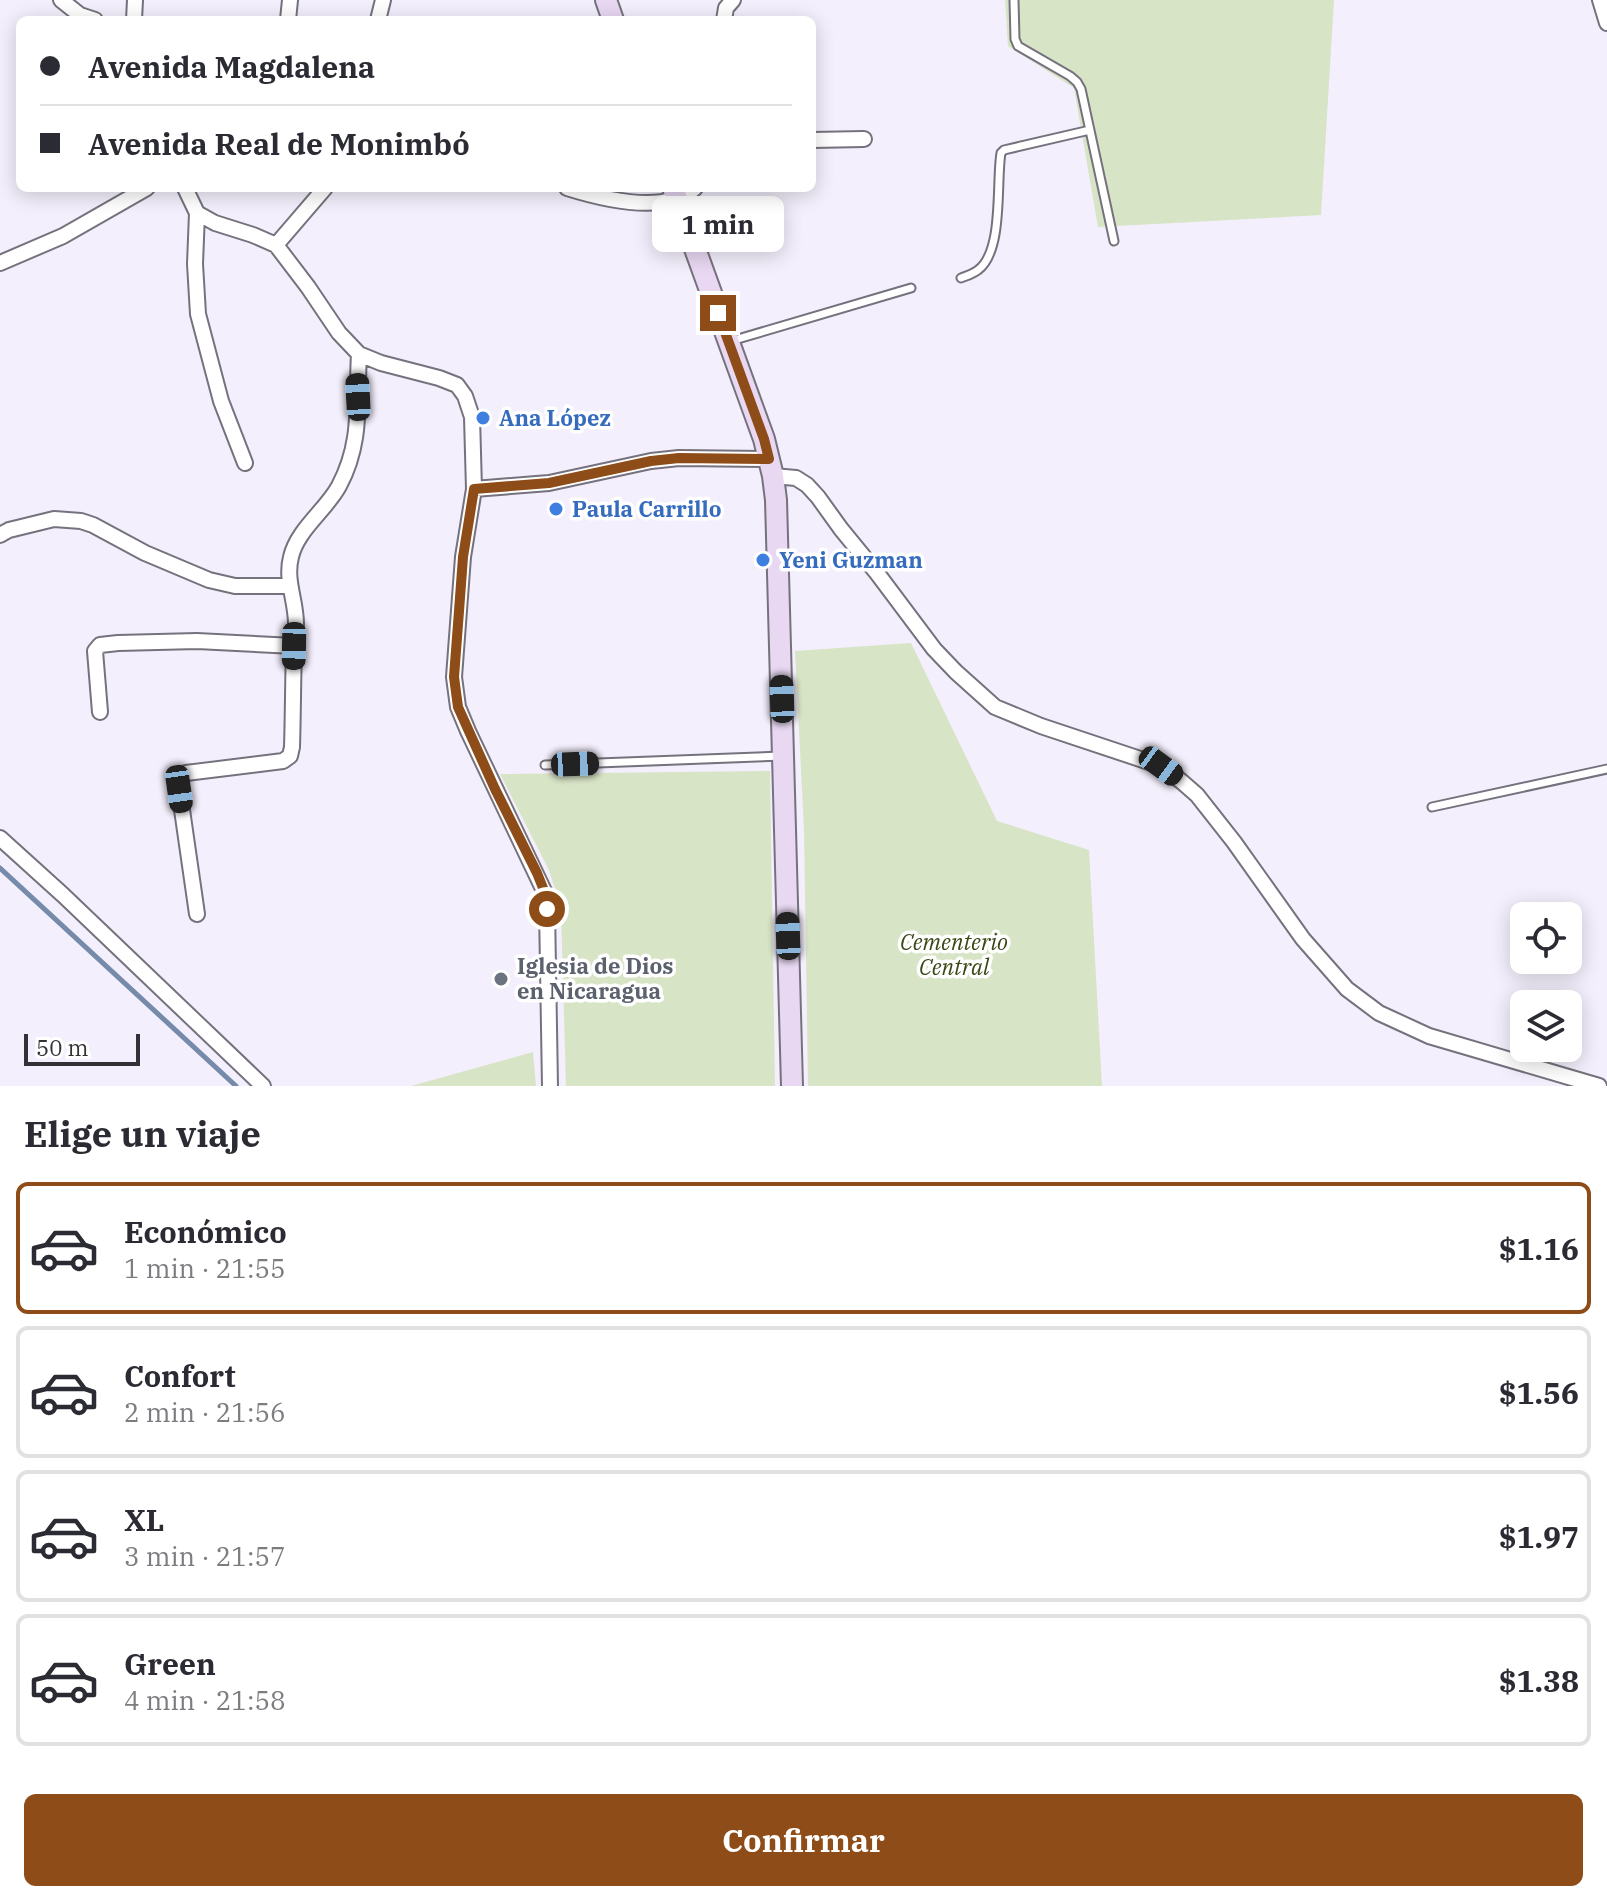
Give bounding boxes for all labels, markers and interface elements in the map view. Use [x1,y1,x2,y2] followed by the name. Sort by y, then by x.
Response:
[88,47,375,86] text: Avenida Magdalena
[88,124,470,163] text: Avenida Real de Monimbó
[652,197,784,253] callout: 1 min
[682,207,754,241] text: 1 min
[700,295,736,331] route end
[345,372,371,422] car
[499,403,611,432] place label: Ana López
[474,409,492,427] marker: Ana López
[572,494,721,523] place label: Paula Carrillo
[547,500,565,518] marker: Paula Carrillo
[779,545,923,574] place label: Yeni Guzman
[754,551,772,569] marker: Yeni Guzman
[282,622,306,670] car
[769,675,795,723] car
[1135,742,1187,790] car
[551,751,599,777] car
[164,764,194,814] car
[529,891,565,927] route start
[1510,902,1582,1062] map controls
[1510,902,1582,974] button: locate
[775,912,801,960] car
[900,927,1008,981] park label: Cementerio Central
[517,951,673,1005] place label: Iglesia de Dios en Nicaragua
[492,970,510,988] marker: Iglesia de Dios en Nicaragua
[1510,990,1582,1062] button: layers
[24,1030,140,1066] scale bar
[36,1033,88,1062] text: 50 m
[24,1110,261,1157] text: Elige un viaje
[28,1212,100,1284] icon: car
[124,1212,287,1251] text: Económico
[1499,1229,1579,1268] text: $1.16
[124,1251,286,1285] text: 1 min · 21:55
[28,1356,100,1428] icon: car
[124,1356,236,1395] text: Confort
[1499,1373,1579,1412] text: $1.56
[124,1395,286,1429] text: 2 min · 21:56
[28,1500,100,1572] icon: car
[124,1500,164,1539] text: XL
[1499,1517,1579,1556] text: $1.97
[124,1539,286,1573] text: 3 min · 21:57
[28,1644,100,1716] icon: car
[124,1644,216,1683] text: Green
[1499,1661,1579,1700] text: $1.38
[124,1683,286,1717] text: 4 min · 21:58
[24,1794,1583,1886] button: Confirmar

